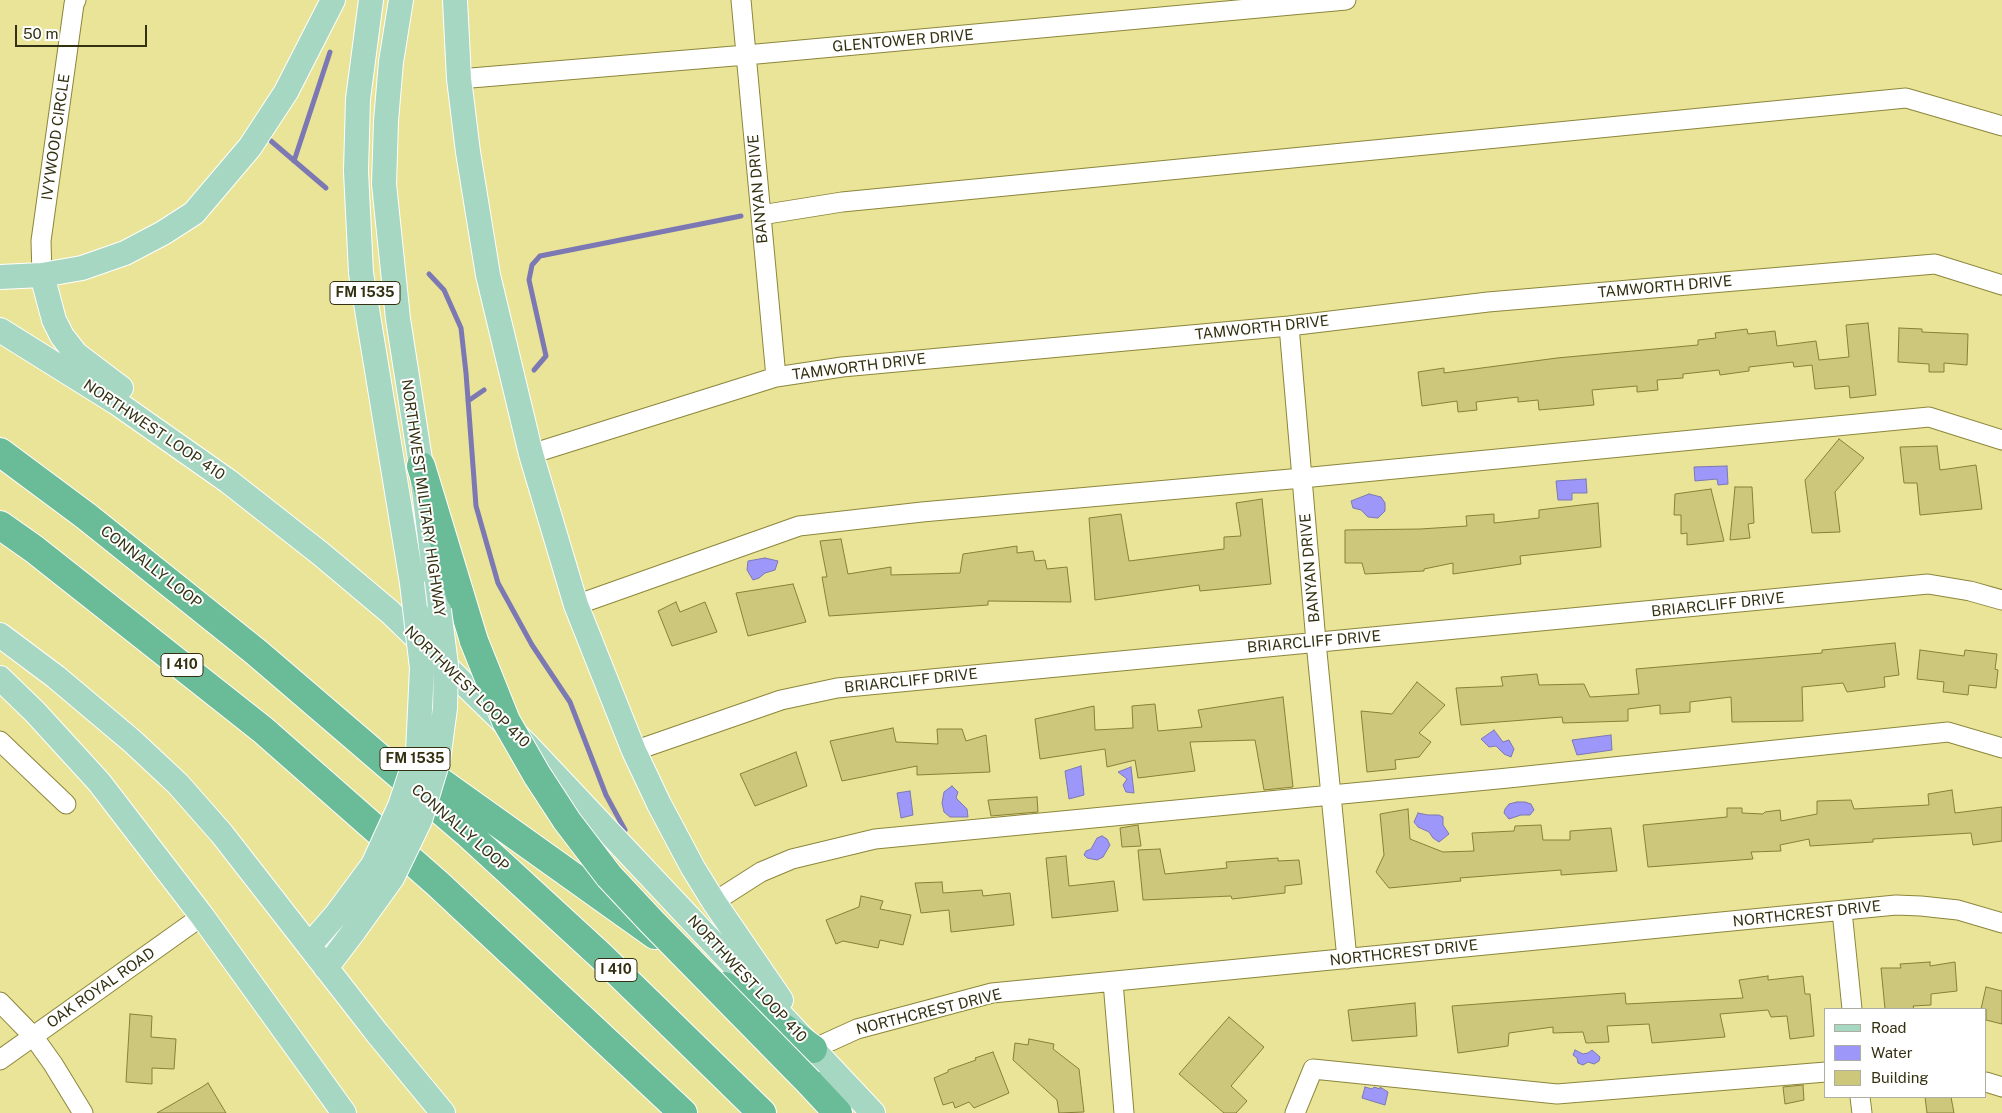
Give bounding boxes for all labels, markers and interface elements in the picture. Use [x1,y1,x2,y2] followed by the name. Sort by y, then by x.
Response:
[18,15,150,47] scale bar
[23,25,58,42] text: 50 m
[832,26,974,56] street label: GLENTOWER DRIVE
[38,73,74,201] street label: IVYWOOD CIRCLE
[744,134,772,244] street label: BANYAN DRIVE
[1597,272,1733,302] street label: TAMWORTH DRIVE
[330,282,400,304] road number: FM 1535
[1194,312,1330,344] street label: TAMWORTH DRIVE
[791,350,927,384] street label: TAMWORTH DRIVE
[80,376,228,484] street label: NORTHWEST LOOP 410
[397,378,449,618] street label: NORTHWEST MILITARY HIGHWAY
[1296,513,1324,623] street label: BANYAN DRIVE
[97,522,205,612] street label: CONNALLY LOOP
[1650,589,1786,621] street label: BRIARCLIFF DRIVE
[401,623,533,751] street label: NORTHWEST LOOP 410
[1246,627,1382,657] street label: BRIARCLIFF DRIVE
[161,654,203,676] road number: I 410
[843,665,979,697] street label: BRIARCLIFF DRIVE
[380,748,450,771] road number: FM 1535
[408,781,512,875] street label: CONNALLY LOOP
[1732,897,1882,931] street label: NORTHCREST DRIVE
[683,912,811,1046] street label: NORTHWEST LOOP 410
[1329,936,1479,970] street label: NORTHCREST DRIVE
[43,944,159,1032] street label: OAK ROYAL ROAD
[595,958,637,982] road number: I 410
[854,985,1004,1039] street label: NORTHCREST DRIVE
[1824,1008,1987,1098] legend
[1871,1019,1907,1036] text: Road
[1871,1044,1913,1061] text: Water
[1871,1069,1929,1086] text: Building

